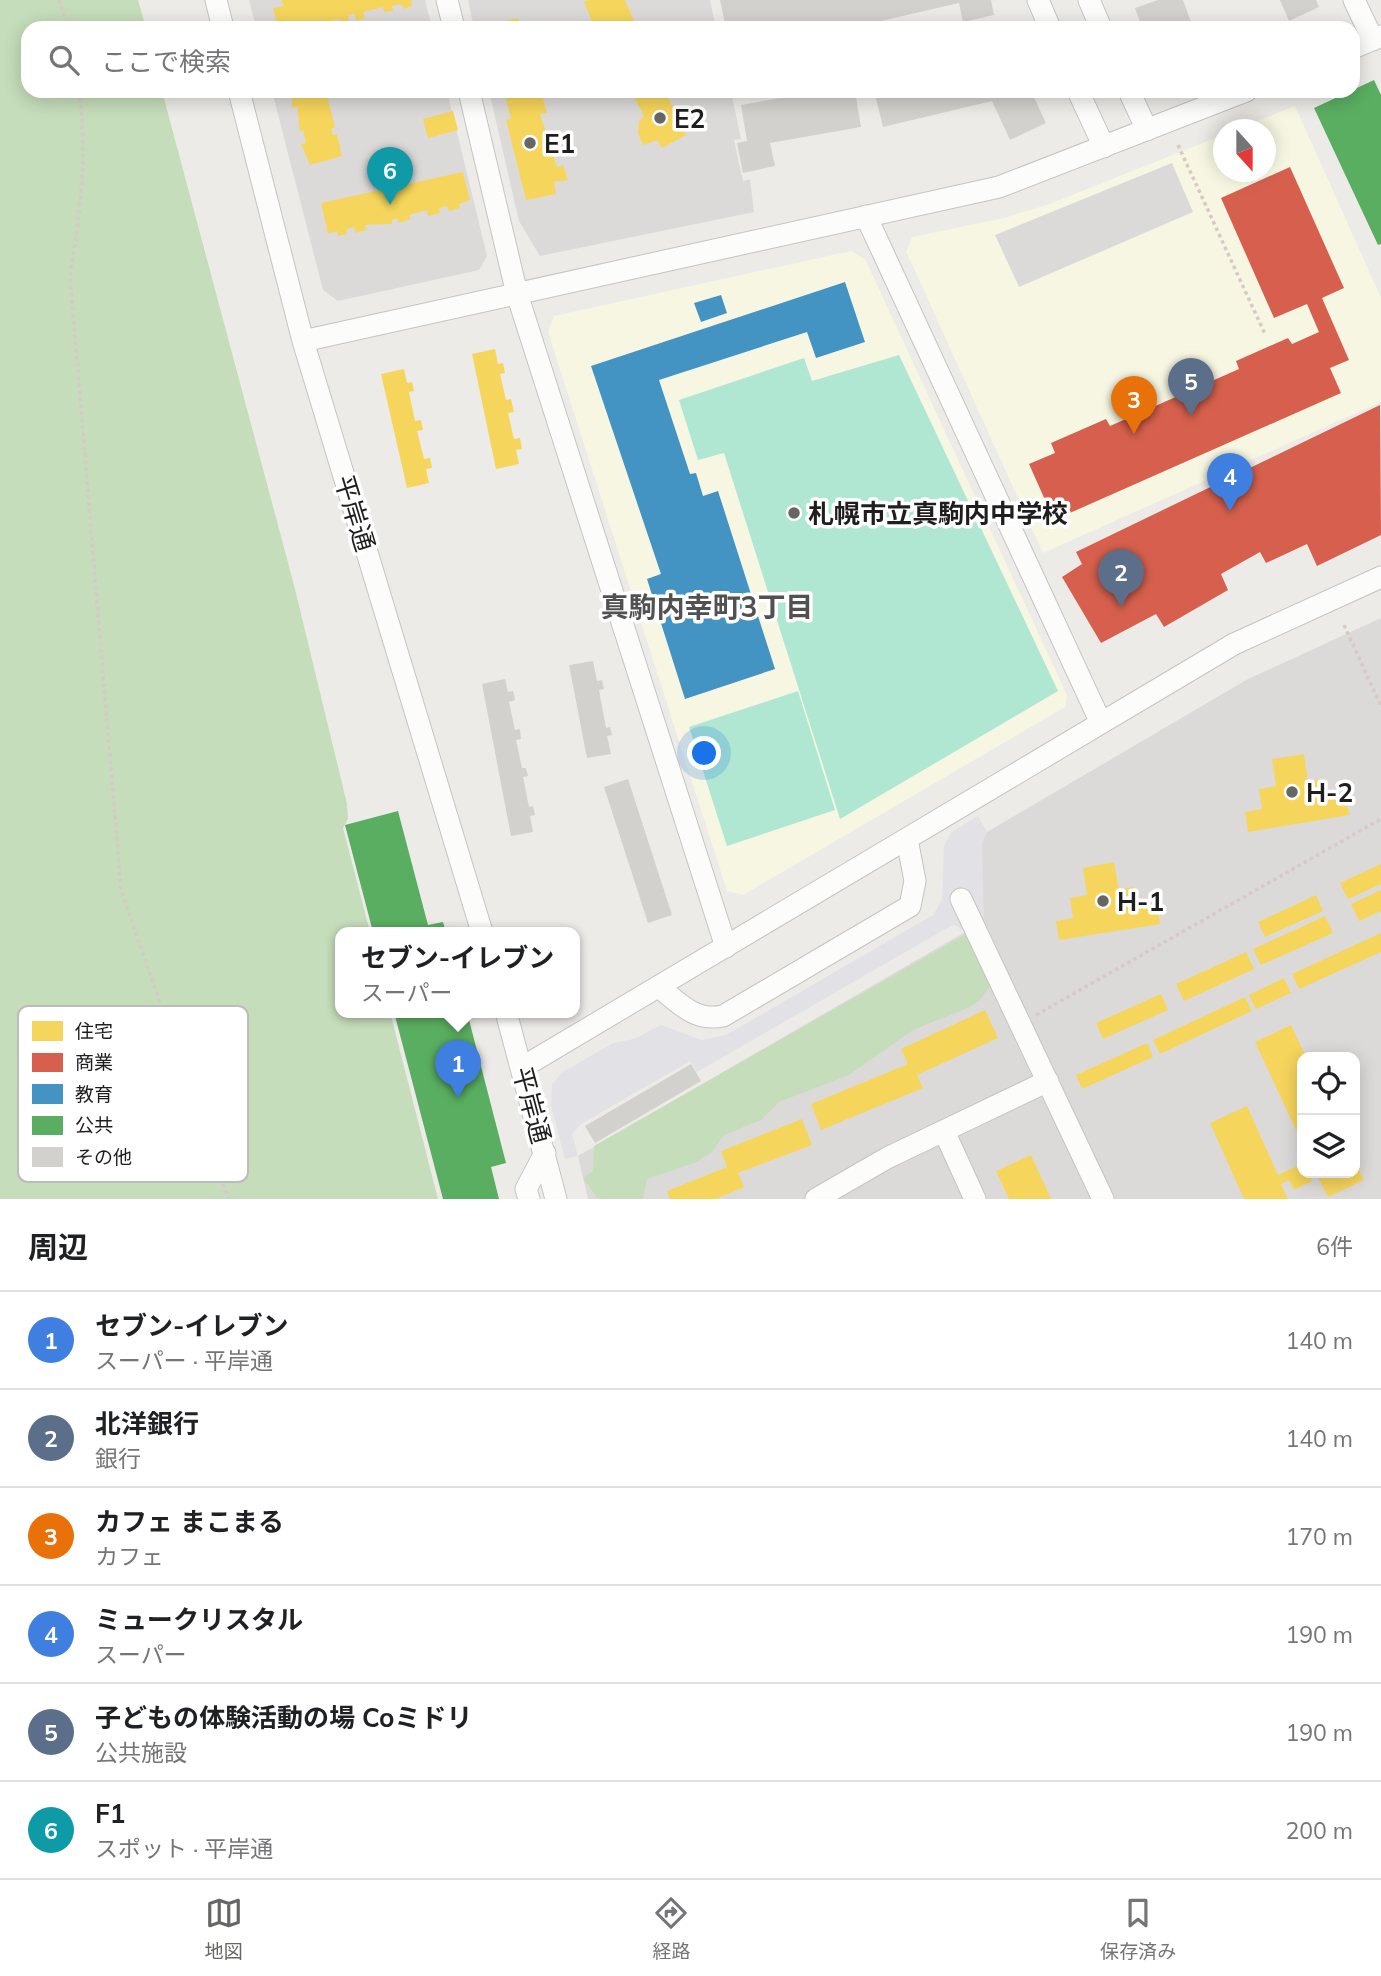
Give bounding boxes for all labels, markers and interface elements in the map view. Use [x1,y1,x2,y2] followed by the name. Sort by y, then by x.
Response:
[21,21,1360,98] search box
[45,41,83,79] icon: search
[101,45,231,78] text: ここで検索
[674,102,705,135] place label: E2
[652,110,668,126] marker: E2
[1213,119,1276,182] north arrow
[544,127,575,160] place label: E1
[522,135,538,151] marker: E1
[367,147,413,205] pin: 6
[1168,358,1214,416] pin: 5
[1111,376,1157,434] pin: 3
[1207,453,1253,511] pin: 4
[328,471,382,555] street label: 平岸通
[808,497,1068,530] place label: 札幌市立真駒内中学校
[786,505,802,521] marker: 札幌市立真駒内中学校
[1098,549,1144,607] pin: 2
[601,589,813,624] district label: 真駒内幸町3丁目
[687,736,721,770] your location
[1306,776,1353,809] place label: H-2
[1284,784,1300,800] marker: H-2
[1117,885,1164,918] place label: H-1
[1095,893,1111,909] marker: H-1
[335,927,580,1018] popup
[361,941,554,974] text: セブン-イレブン
[361,978,453,1007] text: スーパー
[18,1006,248,1182] legend
[75,1019,113,1043] text: 住宅
[435,1040,481,1098] pin: 1
[75,1050,113,1074] text: 商業
[1297,1052,1360,1178] map controls
[1297,1052,1360,1115] button: locate
[506,1063,558,1147] street label: 平岸通
[75,1082,113,1106] text: 教育
[75,1113,113,1137] text: 公共
[1297,1115,1360,1178] button: layers
[75,1145,132,1169] text: その他
[28,1228,88,1266] text: 周辺
[1316,1232,1353,1261] text: 6件
[95,1309,288,1342] text: セブン-イレブン
[44,1326,58,1355] text: 1
[1285,1326,1353,1355] text: 140 m
[95,1346,273,1375] text: スーパー · 平岸通
[95,1407,199,1440] text: 北洋銀行
[44,1424,58,1453] text: 2
[1285,1424,1353,1453] text: 140 m
[95,1444,141,1473] text: 銀行
[95,1505,284,1538] text: カフェ まこまる
[44,1522,58,1551] text: 3
[1285,1522,1353,1551] text: 170 m
[95,1542,164,1571] text: カフェ
[95,1603,303,1636] text: ミュークリスタル
[44,1620,58,1649] text: 4
[1285,1620,1353,1649] text: 190 m
[95,1640,187,1669] text: スーパー
[95,1701,472,1734] text: 子どもの体験活動の場 Coミドリ
[44,1718,58,1747] text: 5
[1285,1718,1353,1747] text: 190 m
[95,1738,187,1767] text: 公共施設
[95,1797,125,1830] text: F1
[44,1816,58,1845] text: 6
[1285,1816,1353,1845] text: 200 m
[95,1834,273,1863] text: スポット · 平岸通
[205,1894,243,1963] tab: 地図
[652,1894,690,1963] tab: 経路
[1100,1894,1176,1963] tab: 保存済み

